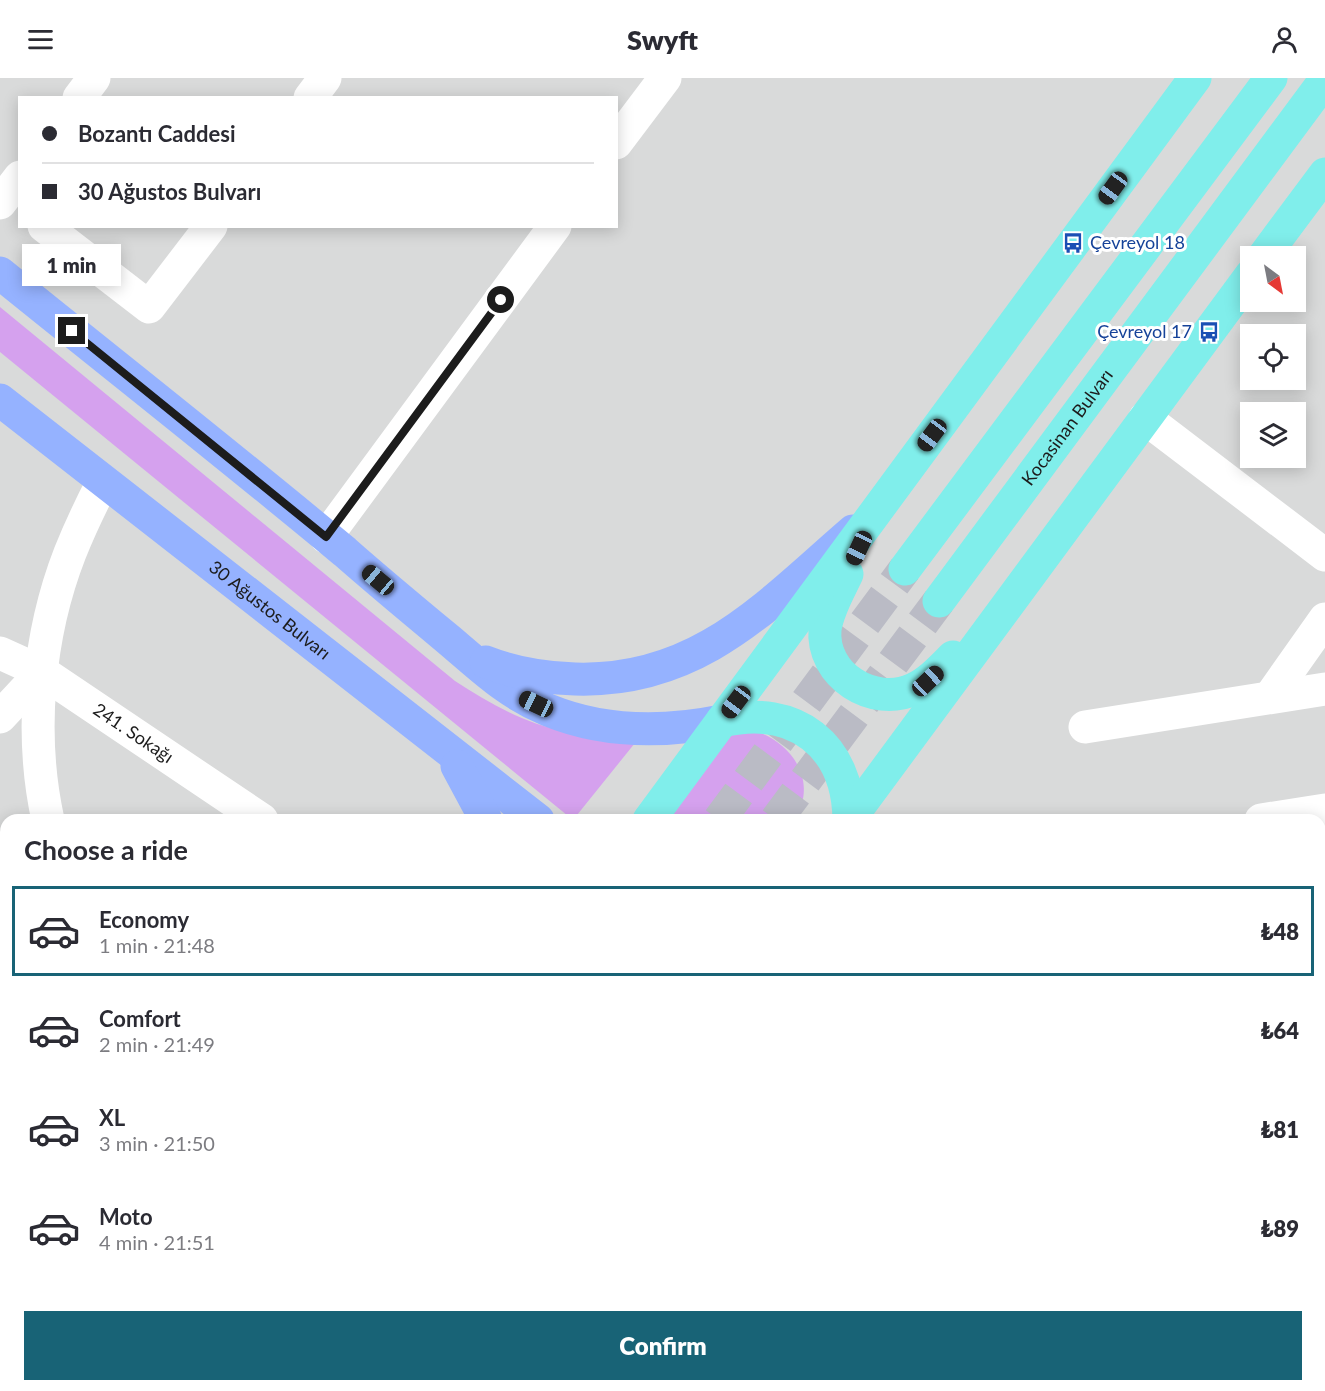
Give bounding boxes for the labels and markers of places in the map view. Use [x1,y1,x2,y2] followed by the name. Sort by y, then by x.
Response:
[1061,231,1085,255] bus stop icon: Çevreyol 18
[1090,231,1185,253] place label: Çevreyol 18
[1097,320,1192,342] place label: Çevreyol 17
[1197,320,1221,344] bus stop icon: Çevreyol 17

